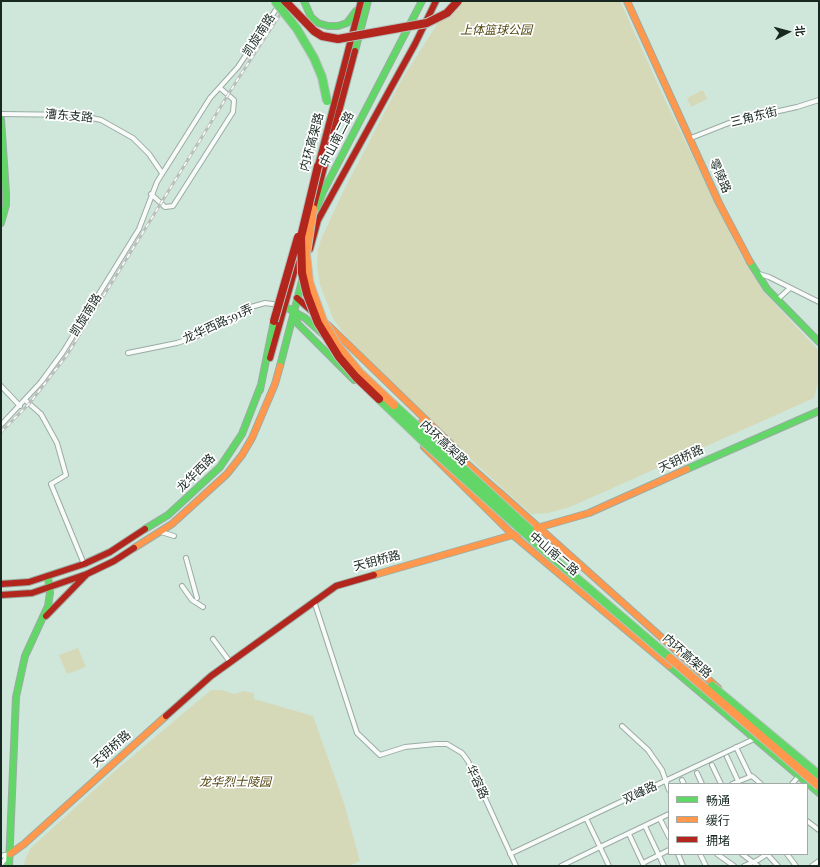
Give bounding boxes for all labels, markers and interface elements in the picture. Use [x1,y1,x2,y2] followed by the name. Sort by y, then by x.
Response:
[240,11,278,59] street label: 凯旋南路
[768,12,808,52] north arrow
[460,23,532,37] park label: 上体篮球公园
[792,24,808,37] text: 北
[729,104,779,130] street label: 三角东街
[44,107,94,125] street label: 漕东支路
[317,109,357,169] street label: 中山南二路
[297,111,327,173] street label: 内环高架路
[706,157,734,195] street label: 零陵路
[67,291,105,339] street label: 凯旋南路
[181,302,255,346] street label: 龙华西路591弄
[417,417,471,469] street label: 内环高架路
[656,442,706,476] street label: 天钥桥路
[174,451,218,495] street label: 龙华西路
[526,529,582,579] street label: 中山南二路
[352,548,402,574] street label: 天钥桥路
[660,631,714,681] street label: 内环高架路
[88,728,134,770] street label: 天钥桥路
[463,763,491,801] street label: 华容路
[199,775,271,789] park label: 龙华烈士陵园
[621,779,659,807] street label: 双峰路
[668,783,808,855] legend
[706,792,730,808] text: 畅通
[706,812,730,828] text: 缓行
[706,832,730,848] text: 拥堵

